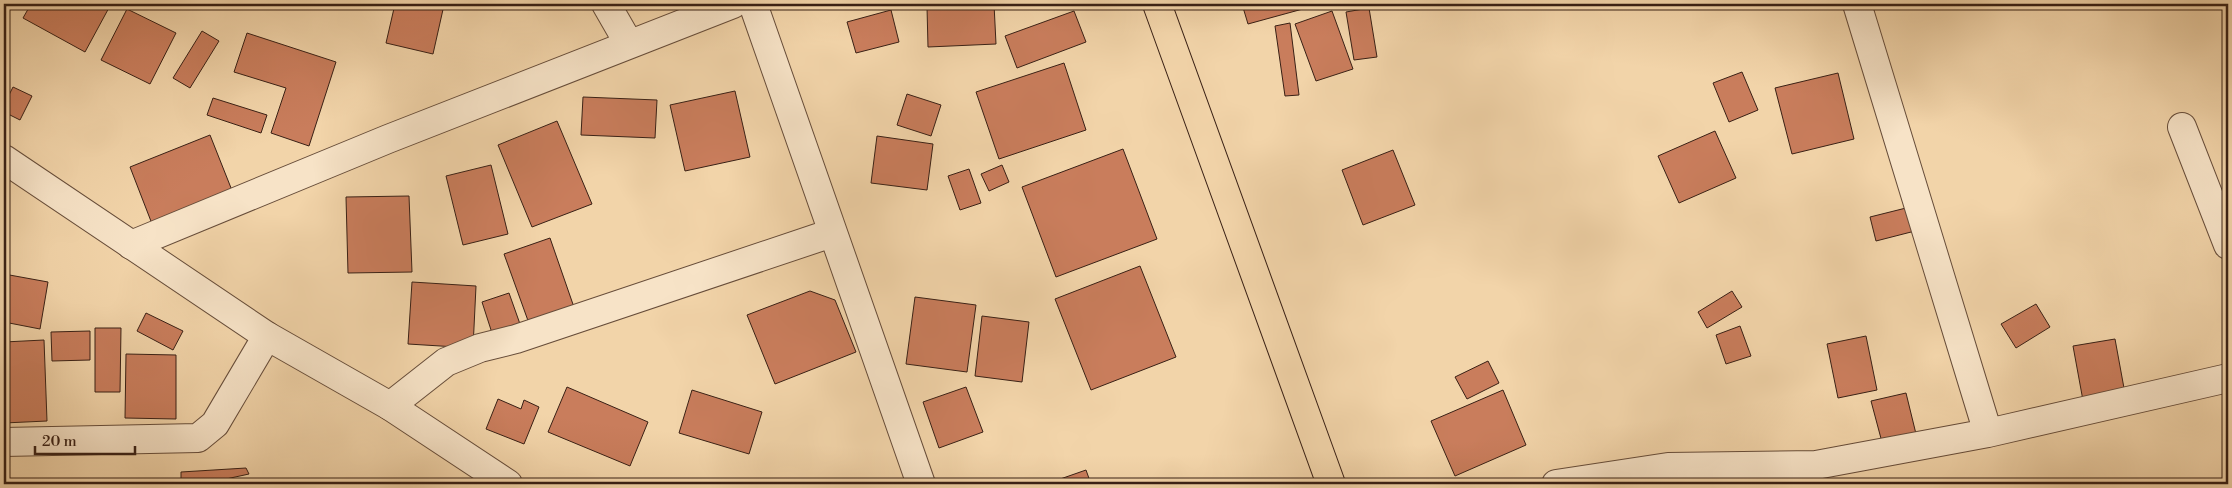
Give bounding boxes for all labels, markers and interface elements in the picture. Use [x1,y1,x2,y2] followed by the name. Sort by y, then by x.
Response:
[35,423,135,455] scale bar
[42,432,77,451] text: 20 m

